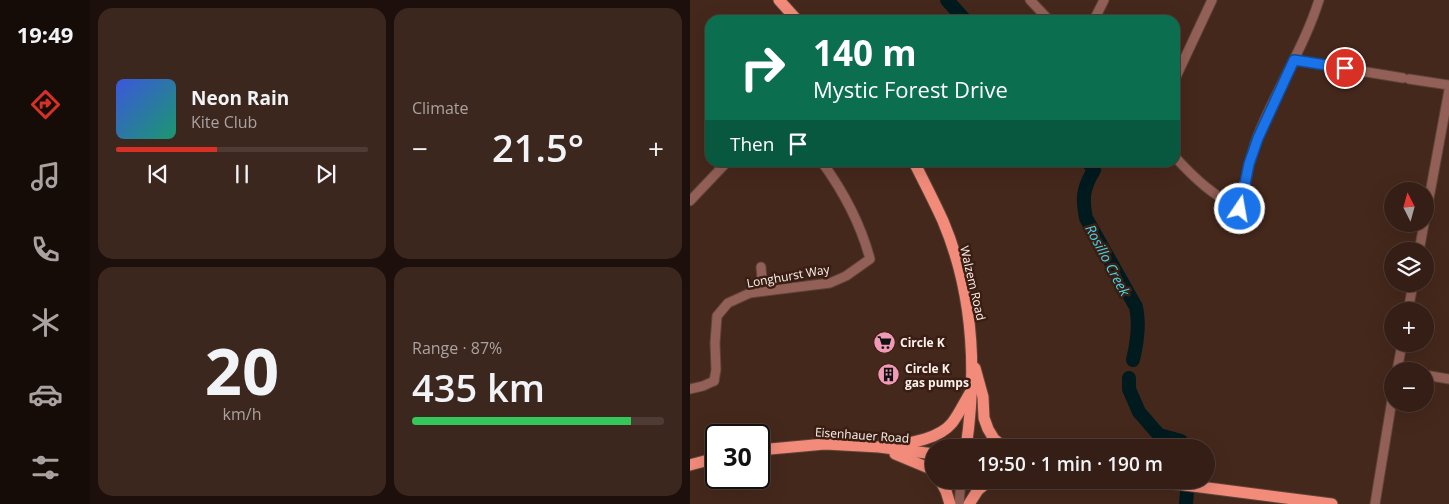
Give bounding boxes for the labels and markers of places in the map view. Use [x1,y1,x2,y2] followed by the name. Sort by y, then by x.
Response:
[1324,47,1366,89] pin
[872,330,896,354] supermarket icon: Circle K
[900,334,945,351] place label: Circle K
[905,360,969,391] place label: Circle K gas pumps
[877,363,901,387] building icon: Circle K gas pumps

